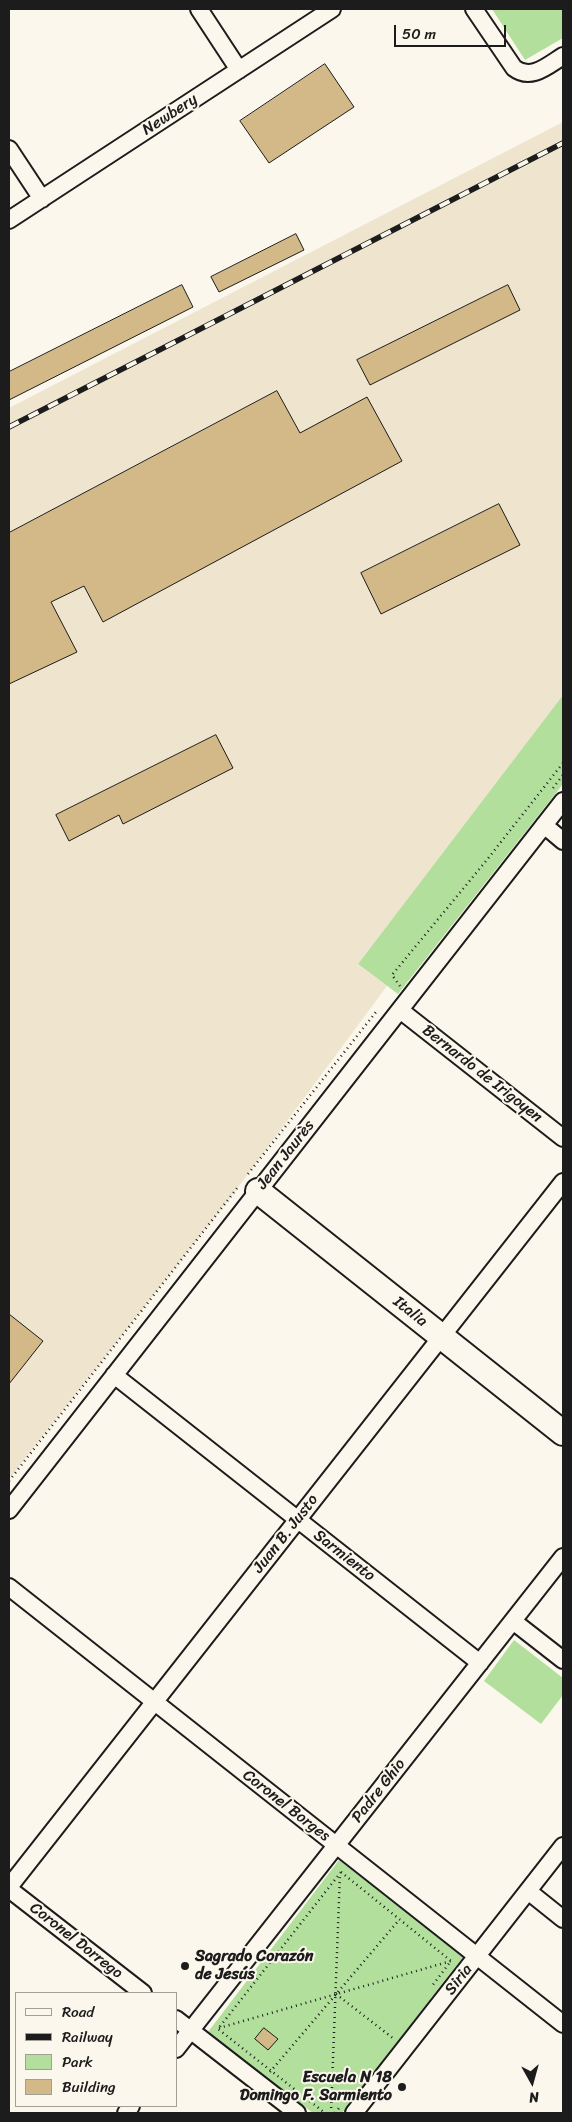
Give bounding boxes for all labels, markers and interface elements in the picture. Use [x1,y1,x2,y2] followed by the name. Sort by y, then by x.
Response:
[397,15,510,47] scale bar
[402,21,436,47] text: 50 m
[139,90,201,140] street label: Newbery
[418,1021,546,1127] street label: Bernardo de Irigoyen
[253,1116,319,1194] street label: Jean Jaurès
[389,1293,431,1331] street label: Italia
[249,1491,323,1577] street label: Juan B. Justo
[309,1526,379,1586] street label: Sarmiento
[348,1755,410,1827] street label: Padre Ghio
[239,1766,333,1846] street label: Coronel Borges
[26,1899,126,1983] street label: Coronel Dorrego
[195,1947,313,1985] place label: Sagrado Corazón de Jesús
[179,1960,191,1972] marker: Sagrado Corazón de Jesús
[441,1961,477,1999] street label: Siria
[15,1992,178,2107] legend
[62,1999,94,2025] text: Road
[62,2024,113,2050] text: Railway
[62,2049,93,2075] text: Park
[507,2057,557,2107] north arrow
[240,2068,392,2106] place label: Escuela N 18 Domingo F. Sarmiento
[62,2074,116,2100] text: Building
[396,2081,408,2093] marker: Escuela N 18 Domingo F. Sarmiento
[528,2084,540,2110] text: N

